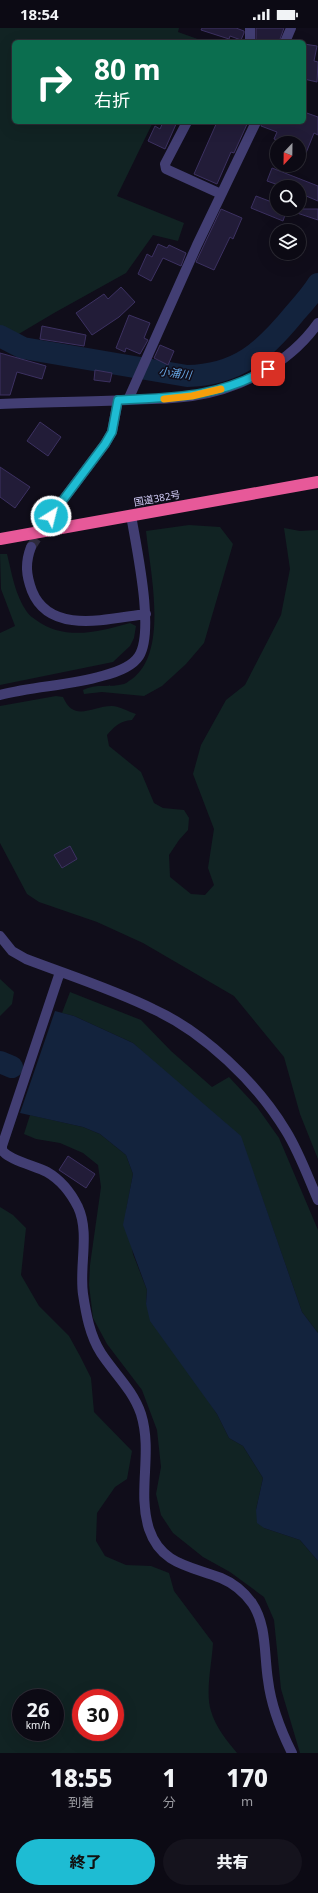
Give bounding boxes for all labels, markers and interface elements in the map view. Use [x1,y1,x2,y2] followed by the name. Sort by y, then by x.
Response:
[20,4,59,24] text: 18:54
[94,50,161,88] text: 80 m
[28,56,80,108] icon: right
[94,88,130,112] text: 右折
[270,136,306,172] north arrow
[270,136,306,260] map controls
[270,180,306,216] button: search
[270,224,306,260] button: layers
[251,352,285,386] pin
[257,358,279,380] icon: arrive
[158,363,193,382] water label: 小浦川
[133,487,181,509] street label: 国道382号
[30,495,72,537] position arrow
[72,1689,124,1741] speed limit sign: 30
[27,1696,49,1723] text: 26
[26,1718,50,1732] text: km/h
[50,1761,112,1794] text: 18:55
[162,1761,176,1794] text: 1
[226,1761,268,1794] text: 170
[241,1792,253,1810] text: m
[68,1793,94,1811] text: 到着
[163,1793,176,1811] text: 分
[16,1839,155,1885] button: 終了
[163,1839,302,1885] button: 共有

